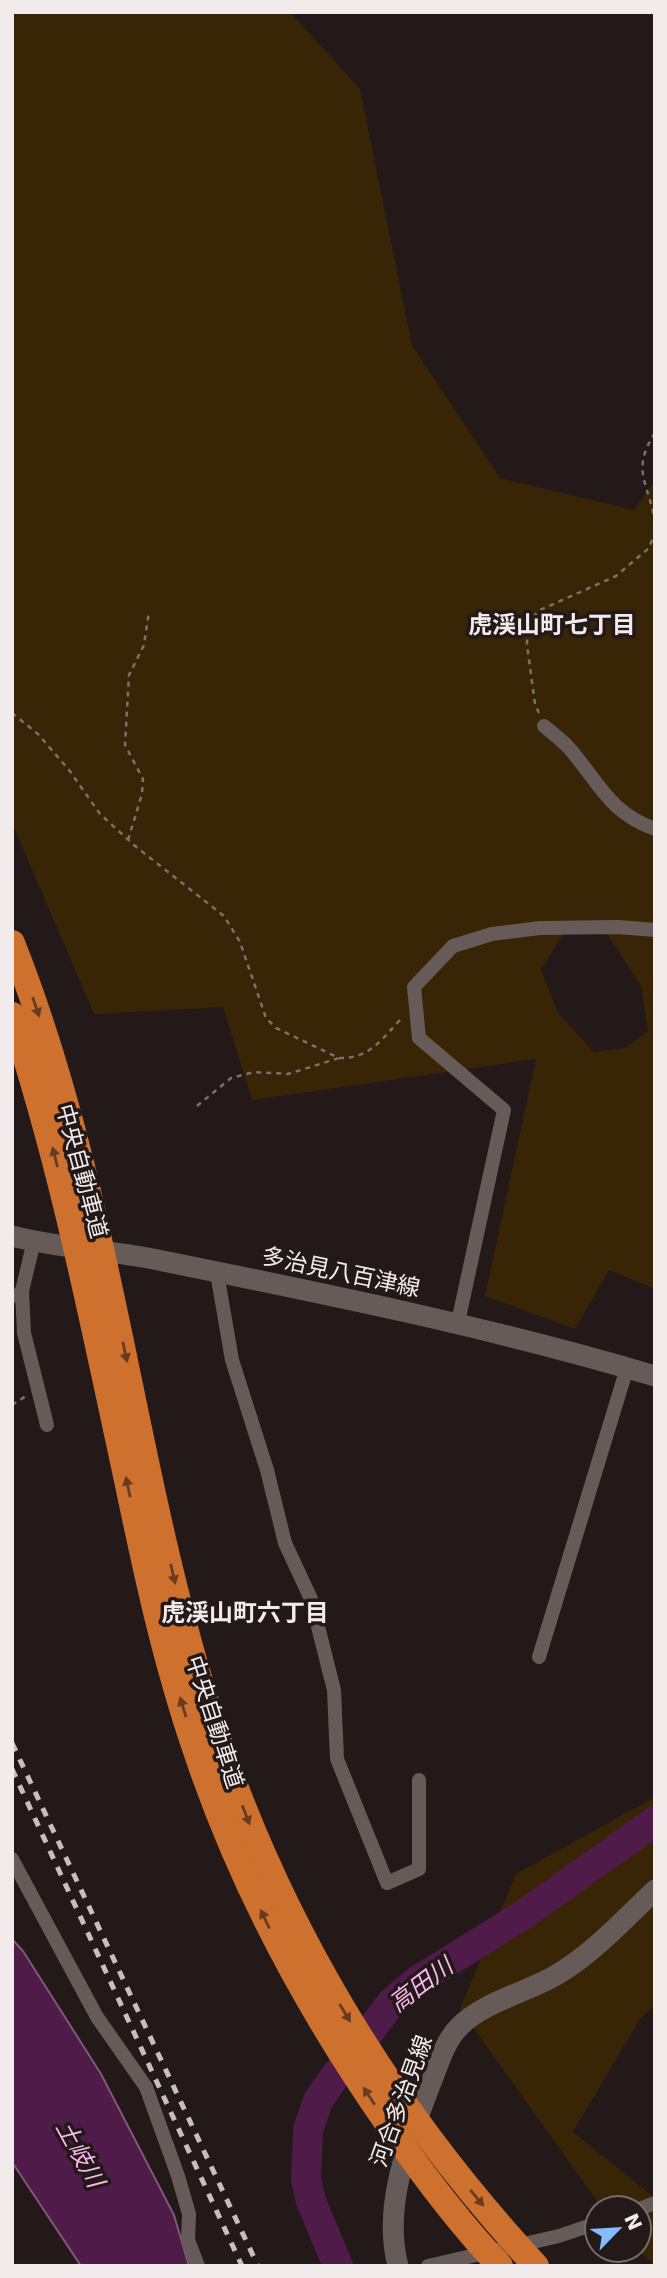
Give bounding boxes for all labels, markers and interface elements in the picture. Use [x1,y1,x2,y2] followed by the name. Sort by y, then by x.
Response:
[468,611,636,639] district label: 虎渓山町七丁目
[31,997,42,1018] one-way arrow
[52,1101,112,1241] street label: 中央自動車道
[49,1147,59,1168] one-way arrow
[260,1243,422,1301] street label: 多治見八百津線
[119,1341,130,1363] one-way arrow
[123,1476,134,1498] one-way arrow
[168,1563,179,1585] one-way arrow
[161,1599,329,1627] district label: 虎渓山町六丁目
[181,1652,249,1792] street label: 中央自動車道
[177,1697,187,1718] one-way arrow
[241,1805,252,1826] one-way arrow
[259,1909,271,1929] one-way arrow
[384,1950,461,2018] water label: 高田川
[339,2003,352,2022] one-way arrow
[365,2032,437,2170] street label: 河合多治見線
[362,2086,375,2106] one-way arrow
[50,2116,111,2195] water label: 土岐川
[469,2189,484,2207] one-way arrow
[583,2194,653,2264] north arrow
[620,2210,647,2234] text: N

